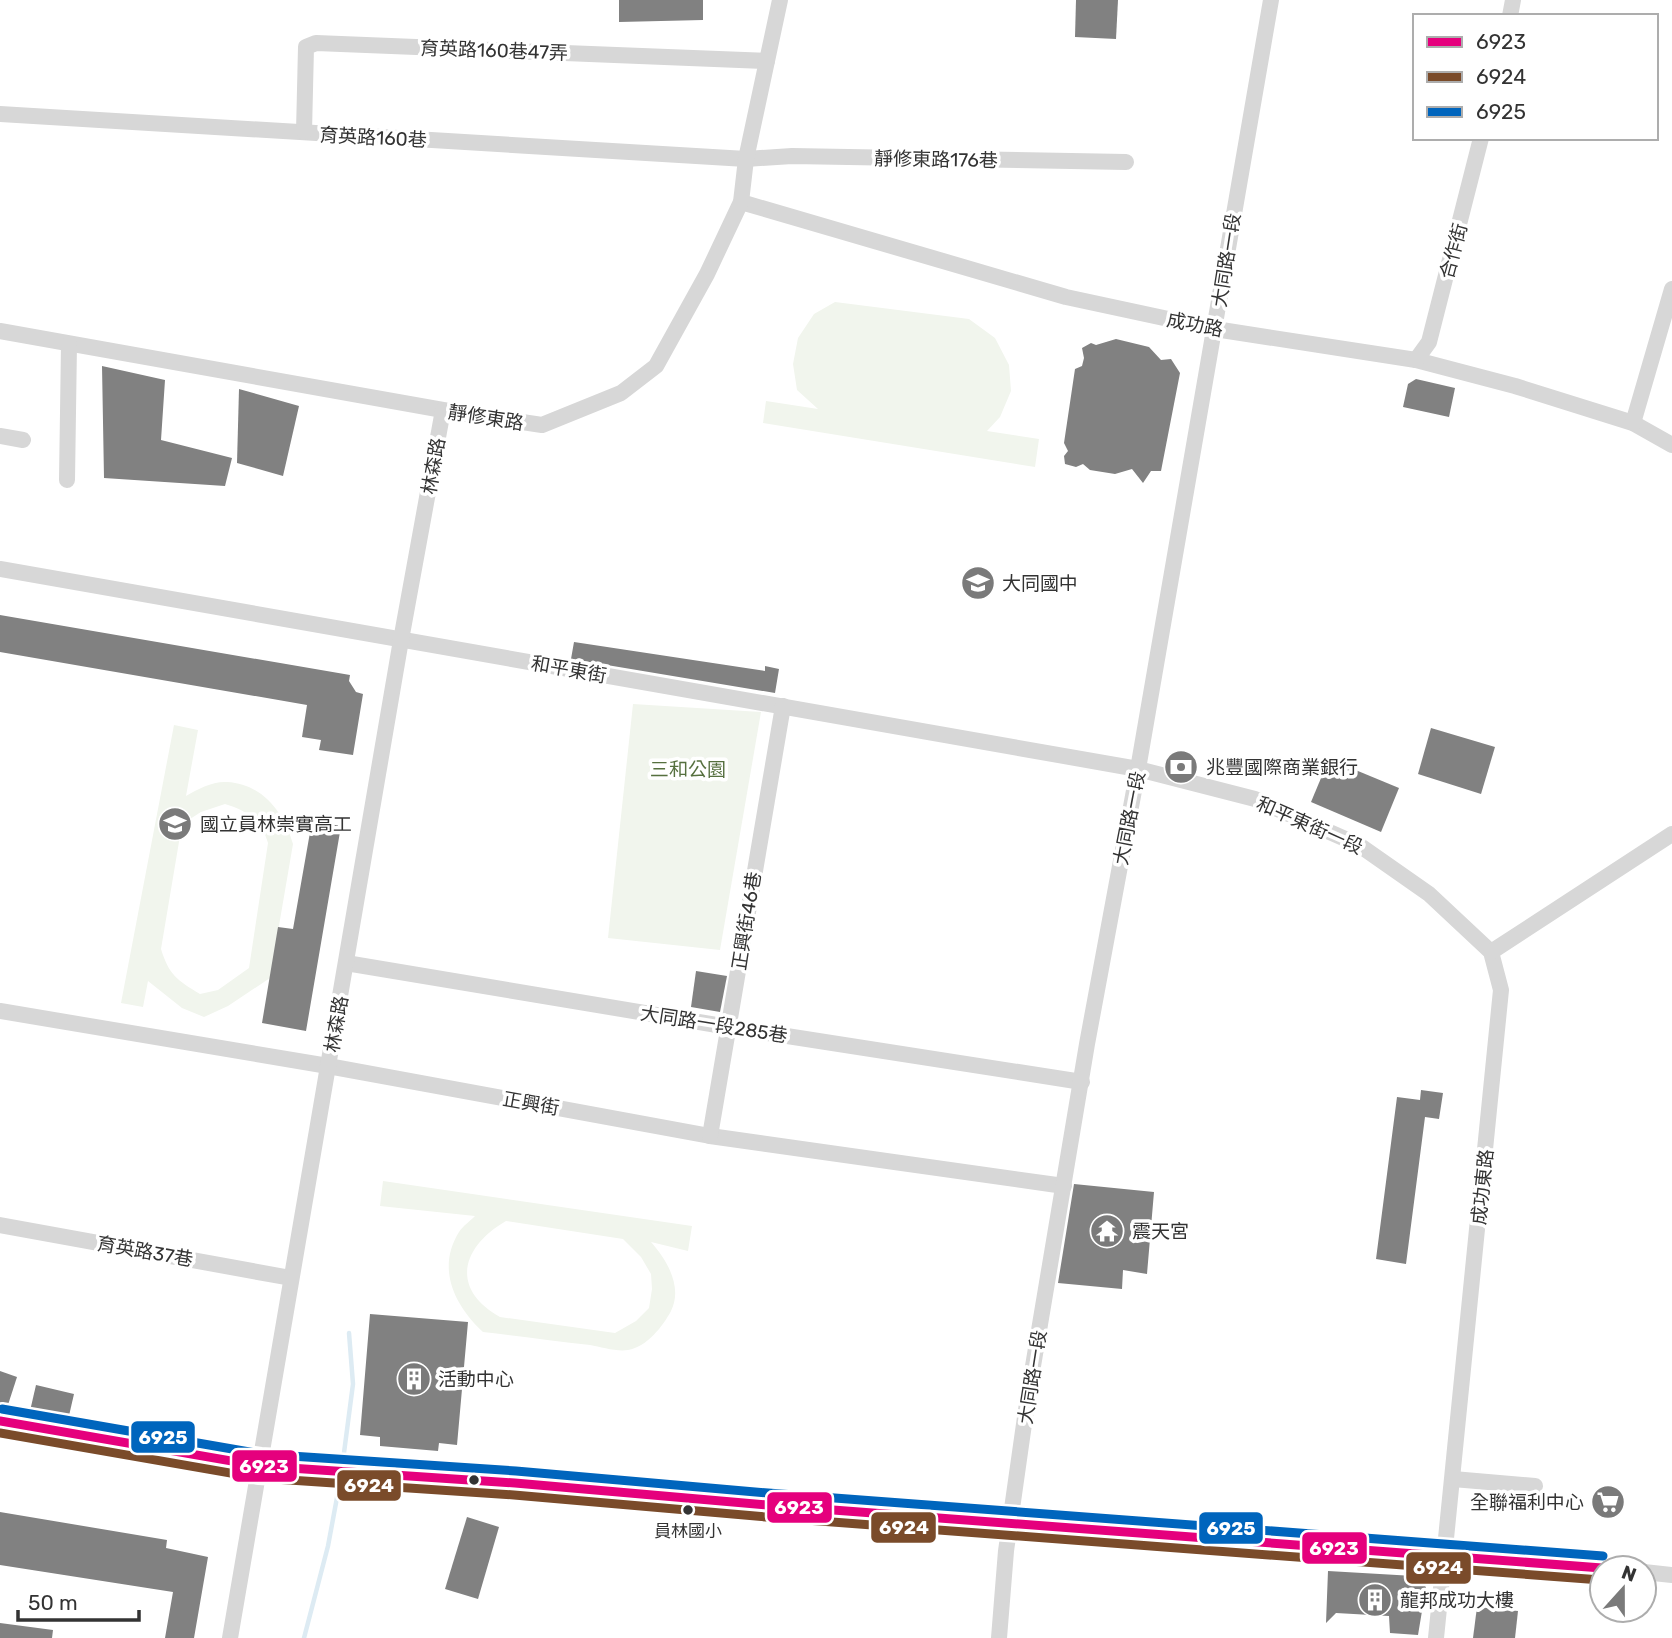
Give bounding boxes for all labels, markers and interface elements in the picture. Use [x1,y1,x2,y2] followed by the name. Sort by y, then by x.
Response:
[1413,14,1658,140] legend
[1476,29,1526,54] text: 6923
[420,36,568,65] street label: 育英路160巷47弄
[1476,64,1526,89] text: 6924
[1476,99,1526,124] text: 6925
[319,123,427,152] street label: 育英路160巷
[874,147,998,172] street label: 靜修東路176巷
[1208,211,1245,309] street label: 大同路一段
[1435,221,1472,282] street label: 合作街
[1165,308,1225,341] street label: 成功路
[447,400,525,435] street label: 靜修東路
[417,436,450,496] street label: 林森路
[959,564,997,602] school or university icon: 大同國中
[1002,572,1078,595] place label: 大同國中
[529,652,608,687] street label: 和平東街
[1162,748,1200,786] bank icon: 兆豐國際商業銀行
[1206,756,1358,779] place label: 兆豐國際商業銀行
[650,758,726,781] park label: 三和公園
[1109,769,1150,867] street label: 大同路一段
[1253,792,1367,859] street label: 和平東街一段
[156,805,194,843] school or university icon: 國立員林崇實高工
[200,813,352,836] place label: 國立員林崇實高工
[727,870,766,972] street label: 正興街46巷
[320,994,353,1054] street label: 林森路
[639,1002,789,1047] street label: 大同路一段285巷
[501,1087,561,1120] street label: 正興街
[1467,1148,1498,1226] street label: 成功東路
[1088,1212,1126,1250] temple icon: 震天宮
[1132,1220,1189,1243] place label: 震天宮
[95,1232,195,1271] street label: 育英路37巷
[1014,1328,1051,1426] street label: 大同路一段
[395,1360,433,1398] building icon: 活動中心
[438,1368,514,1391] place label: 活動中心
[130,1420,196,1454] line badge: 6925
[138,1426,188,1449] text: 6925
[231,1449,298,1483] line badge: 6923
[239,1455,289,1478] text: 6923
[336,1469,402,1502] line badge: 6924
[467,1473,481,1487] unlabelled marker
[344,1474,394,1497] text: 6924
[1589,1483,1627,1521] supermarket icon: 全聯福利中心
[766,1491,833,1524] line badge: 6923
[1470,1491,1584,1514] place label: 全聯福利中心
[774,1496,824,1519] text: 6923
[681,1503,695,1517] marker: 員林國小
[870,1511,937,1544] line badge: 6924
[1198,1511,1264,1545] line badge: 6925
[879,1516,929,1539] text: 6924
[1206,1517,1256,1540] text: 6925
[654,1521,722,1541] place label: 員林國小
[1301,1531,1368,1565] line badge: 6923
[1309,1537,1359,1560] text: 6923
[1405,1551,1472,1585] line badge: 6924
[1588,1554,1658,1624] north arrow
[1413,1556,1463,1579] text: 6924
[1618,1560,1639,1587] text: N
[18,1578,138,1622] scale bar
[1356,1581,1394,1619] building icon: 龍邦成功大樓
[1400,1589,1514,1612] place label: 龍邦成功大樓
[28,1590,78,1615] text: 50 m

